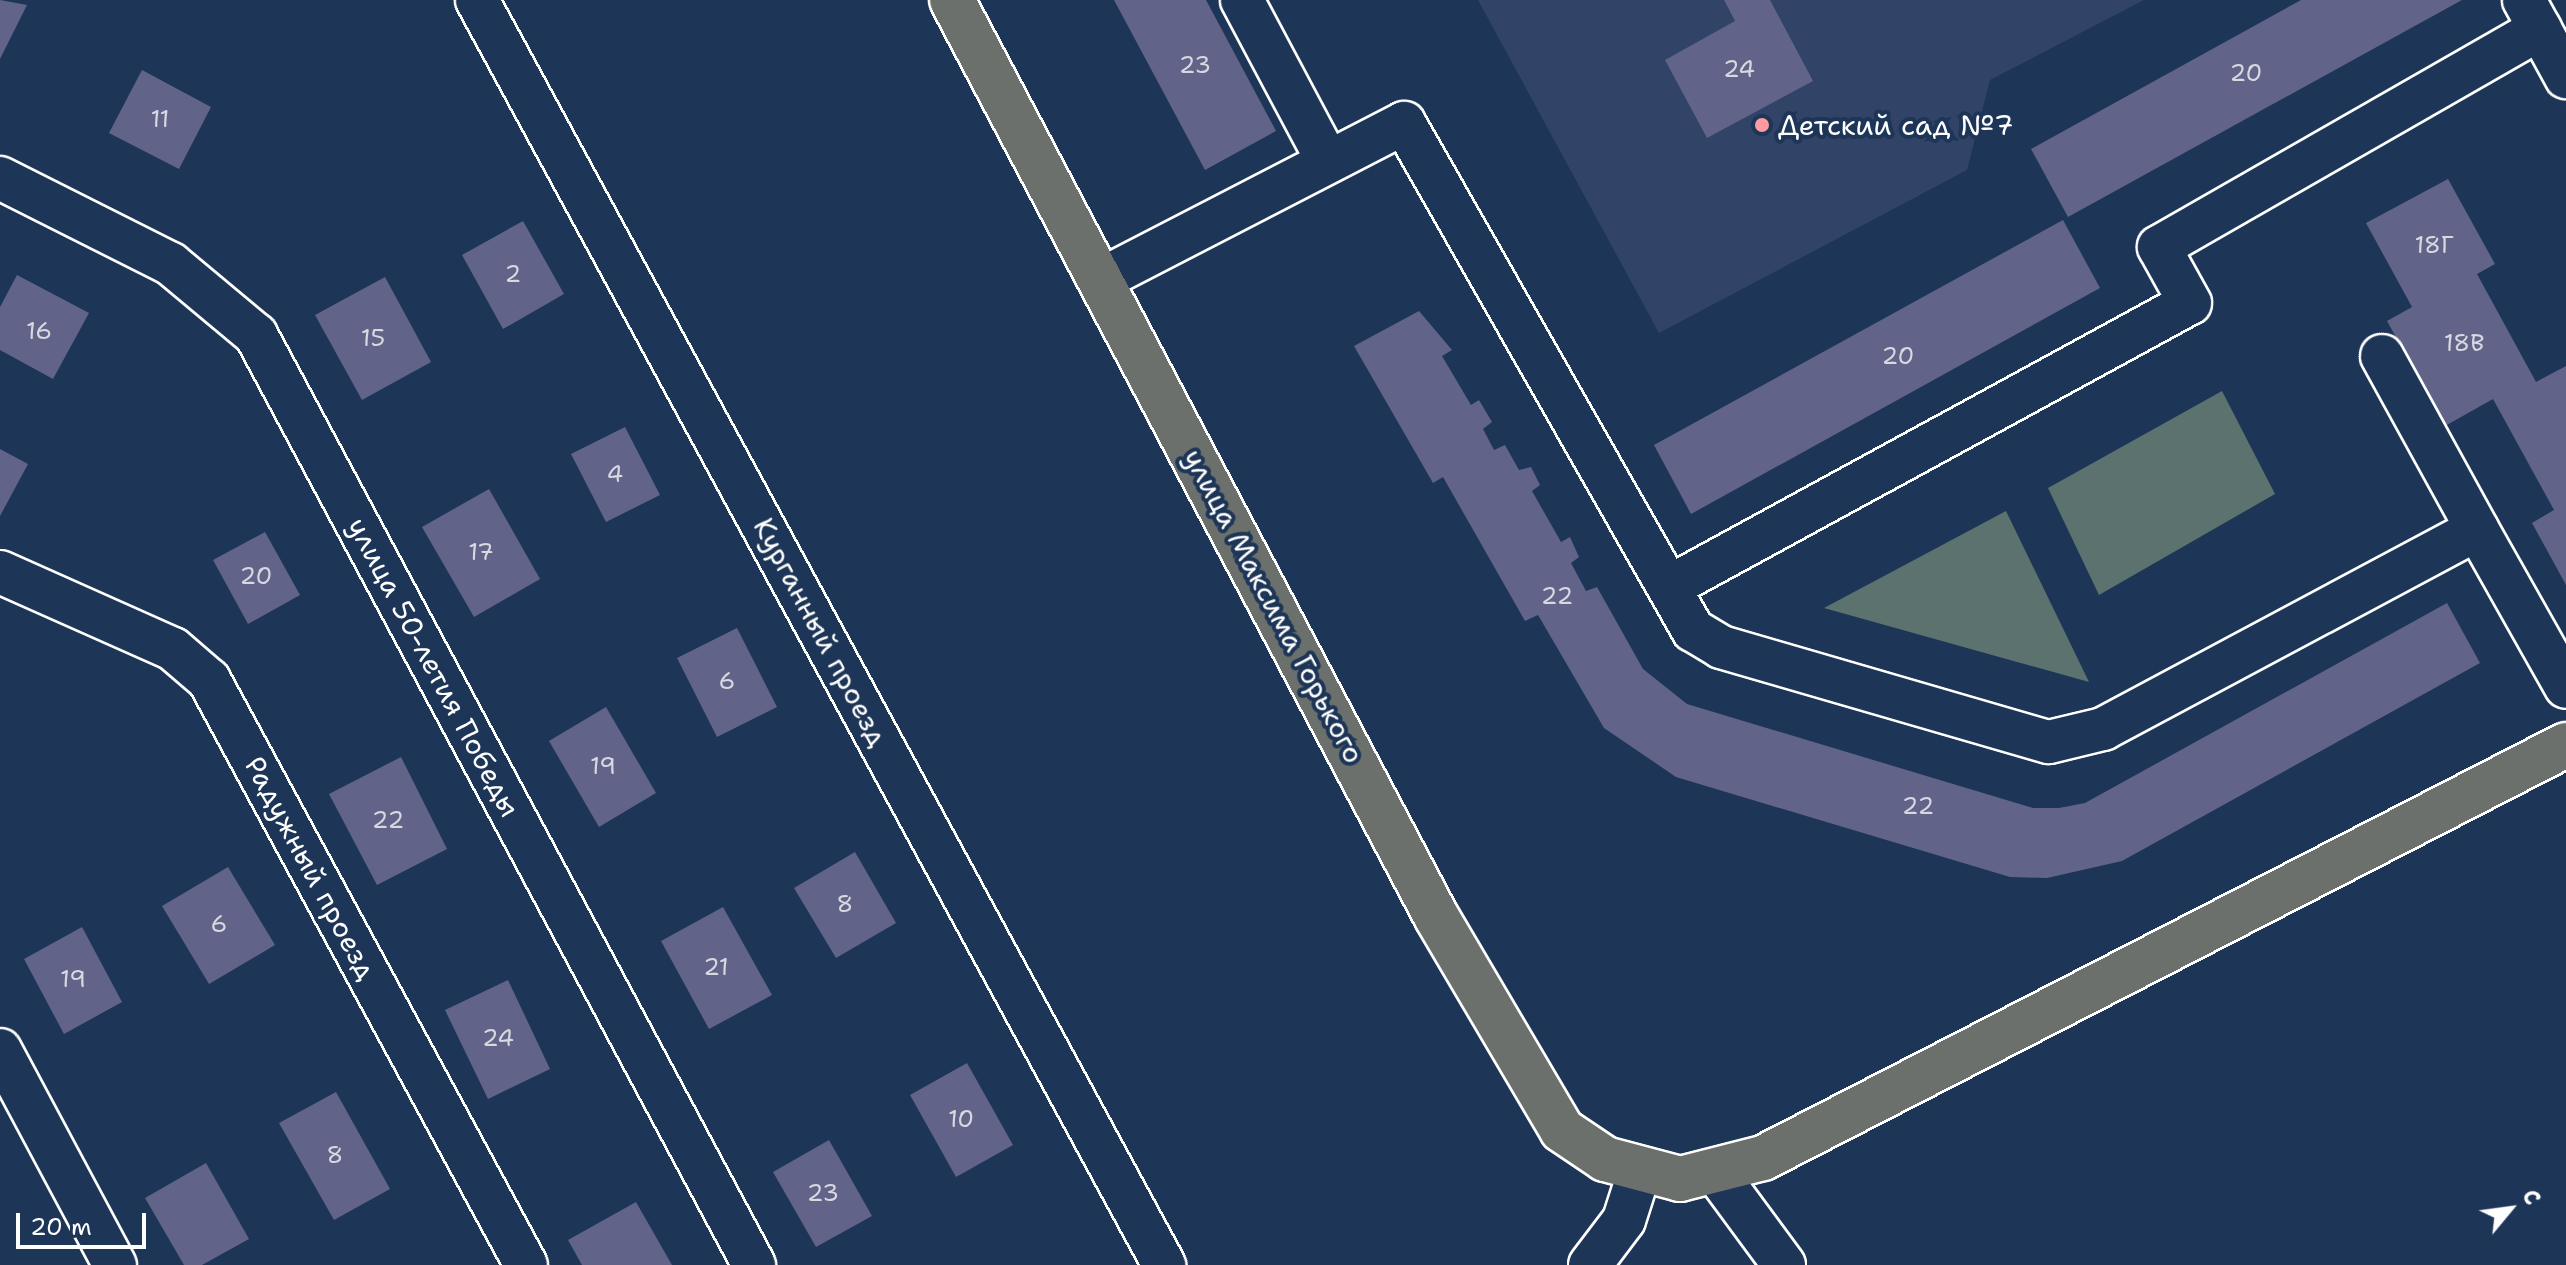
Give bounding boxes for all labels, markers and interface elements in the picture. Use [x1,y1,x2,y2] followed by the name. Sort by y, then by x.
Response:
[1179,52,1211,80] house number: 23
[1723,56,1755,84] house number: 24
[2230,60,2262,88] house number: 20
[150,106,170,134] house number: 11
[1778,108,2014,142] place label: Детский сад №7
[1753,116,1771,134] marker: Детский сад №7
[2414,232,2454,260] house number: 18Г
[505,261,521,289] house number: 2
[26,318,52,346] house number: 16
[361,325,385,353] house number: 15
[2444,330,2484,358] house number: 18В
[1882,343,1914,371] house number: 20
[1177,443,1371,769] street label: улица Максима Горького
[607,461,623,489] house number: 4
[341,512,527,822] street label: улица 50-летия Победы
[747,512,895,752] street label: Курганный проезд
[468,539,494,567] house number: 17
[240,563,272,591] house number: 20
[1541,583,1573,611] house number: 22
[719,668,735,696] house number: 6
[238,751,384,985] street label: Радужный проезд
[590,753,616,781] house number: 19
[1902,793,1934,821] house number: 22
[372,807,404,835] house number: 22
[837,891,853,919] house number: 8
[211,911,227,939] house number: 6
[703,954,729,982] house number: 21
[60,966,86,994] house number: 19
[482,1025,514,1053] house number: 24
[948,1106,974,1134] house number: 10
[327,1142,343,1170] house number: 8
[2470,1169,2550,1249] north arrow
[807,1180,839,1208] house number: 23
[2515,1184,2547,1210] text: С
[20,1197,150,1247] scale bar
[30,1211,92,1243] text: 20 m

